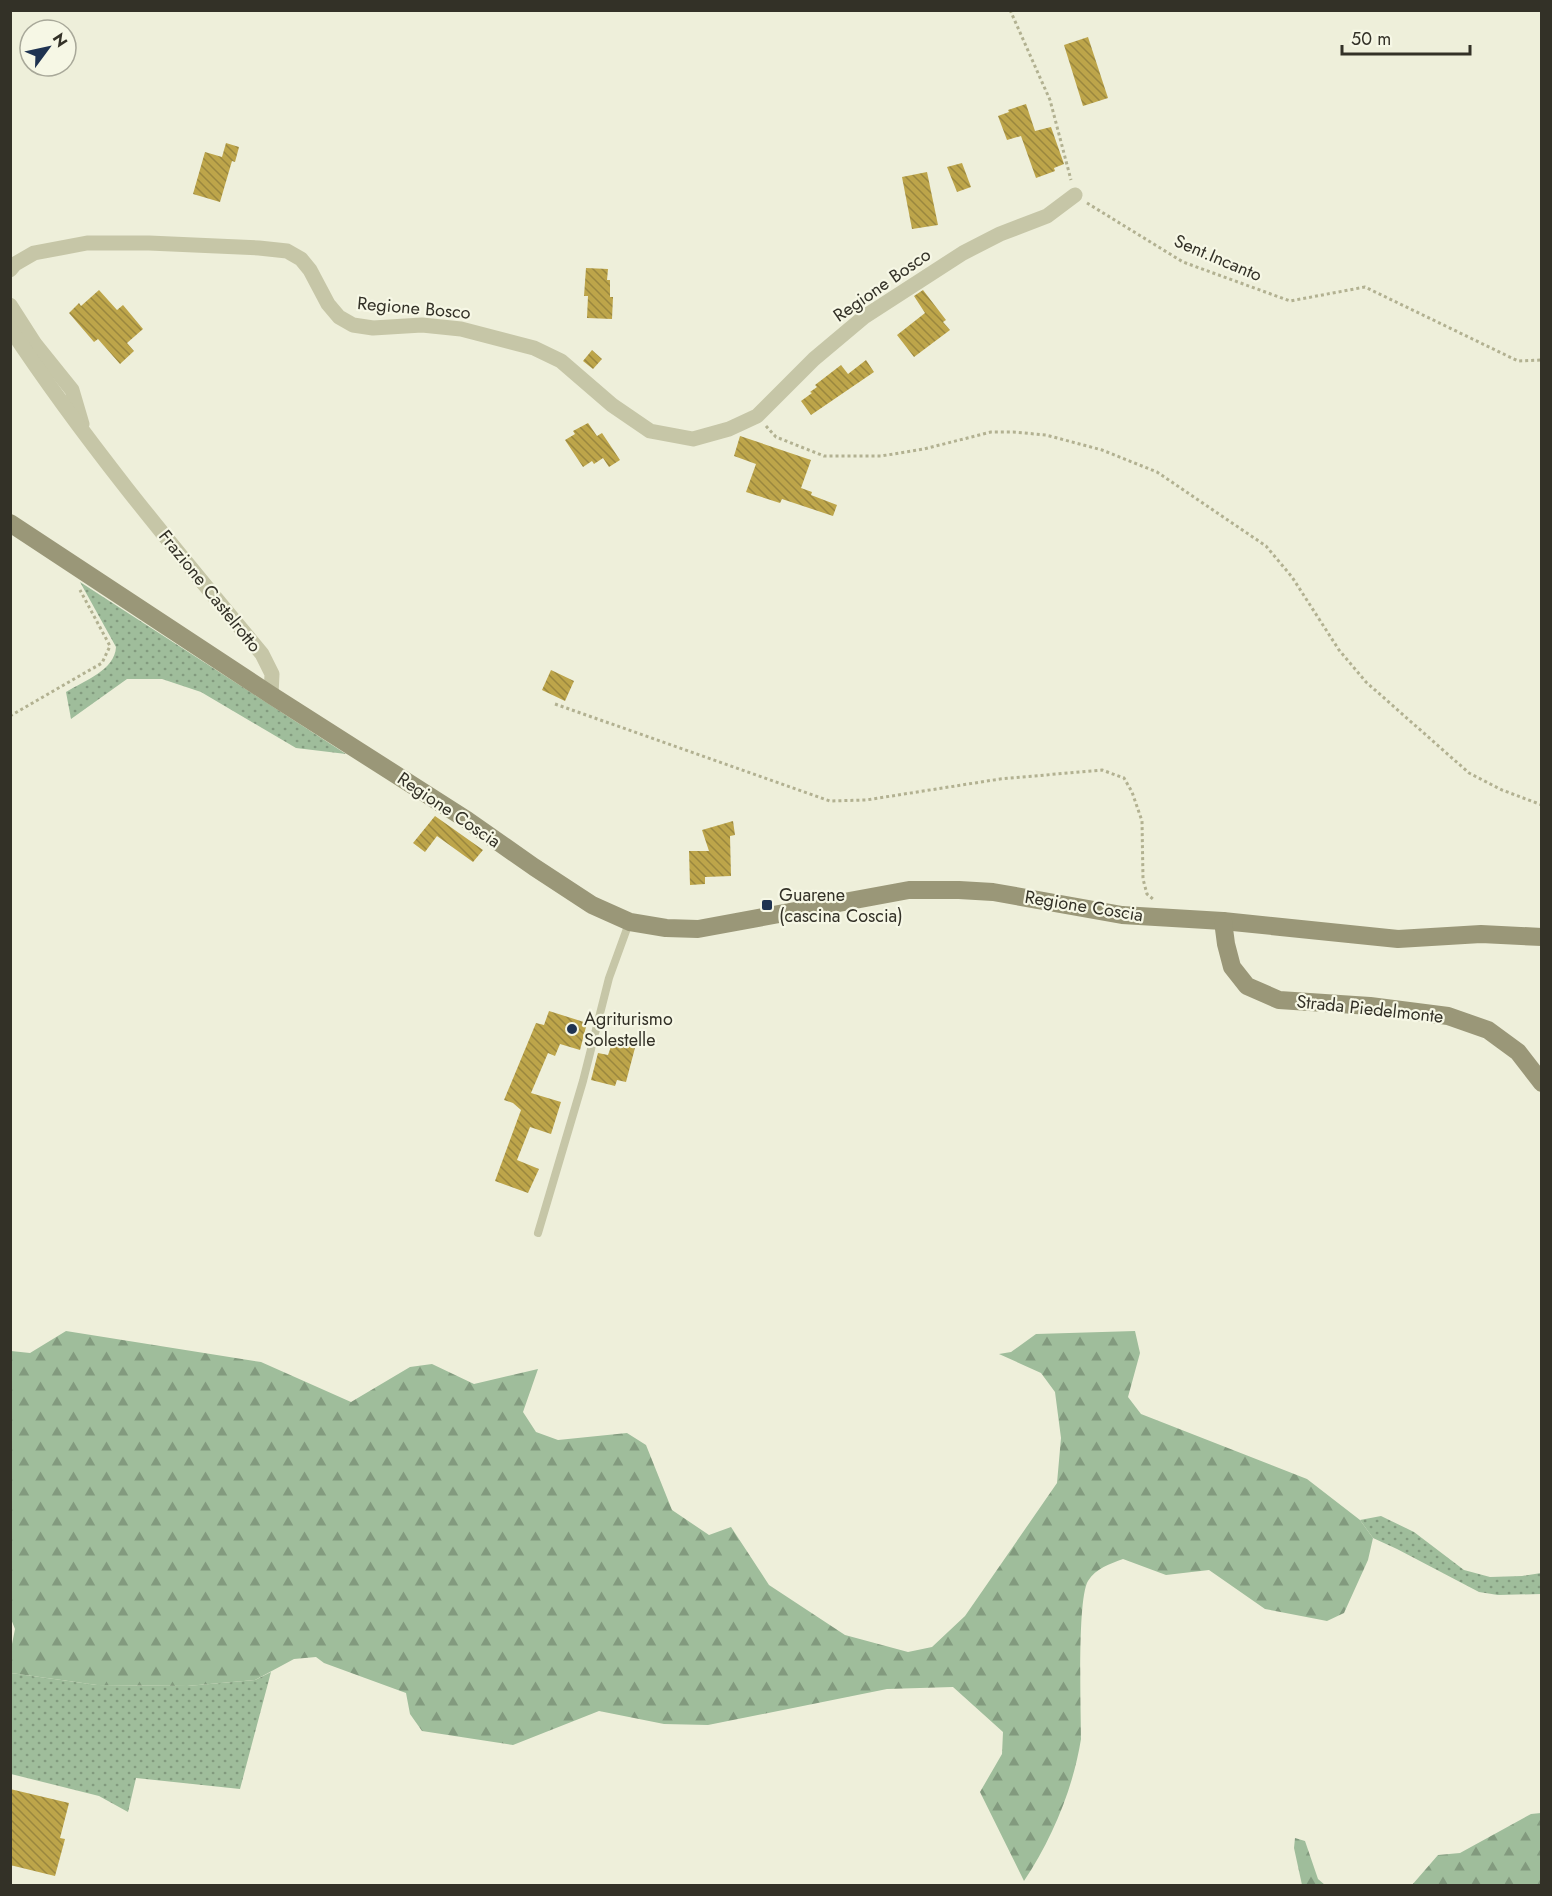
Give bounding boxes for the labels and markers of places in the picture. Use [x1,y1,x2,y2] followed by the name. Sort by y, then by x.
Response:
[779,882,903,929] place label: Guarene (cascina Coscia)
[760,898,774,912] marker: Guarene (cascina Coscia)
[584,1006,673,1053] place label: Agriturismo Solestelle
[565,1022,579,1036] marker: Agriturismo Solestelle

